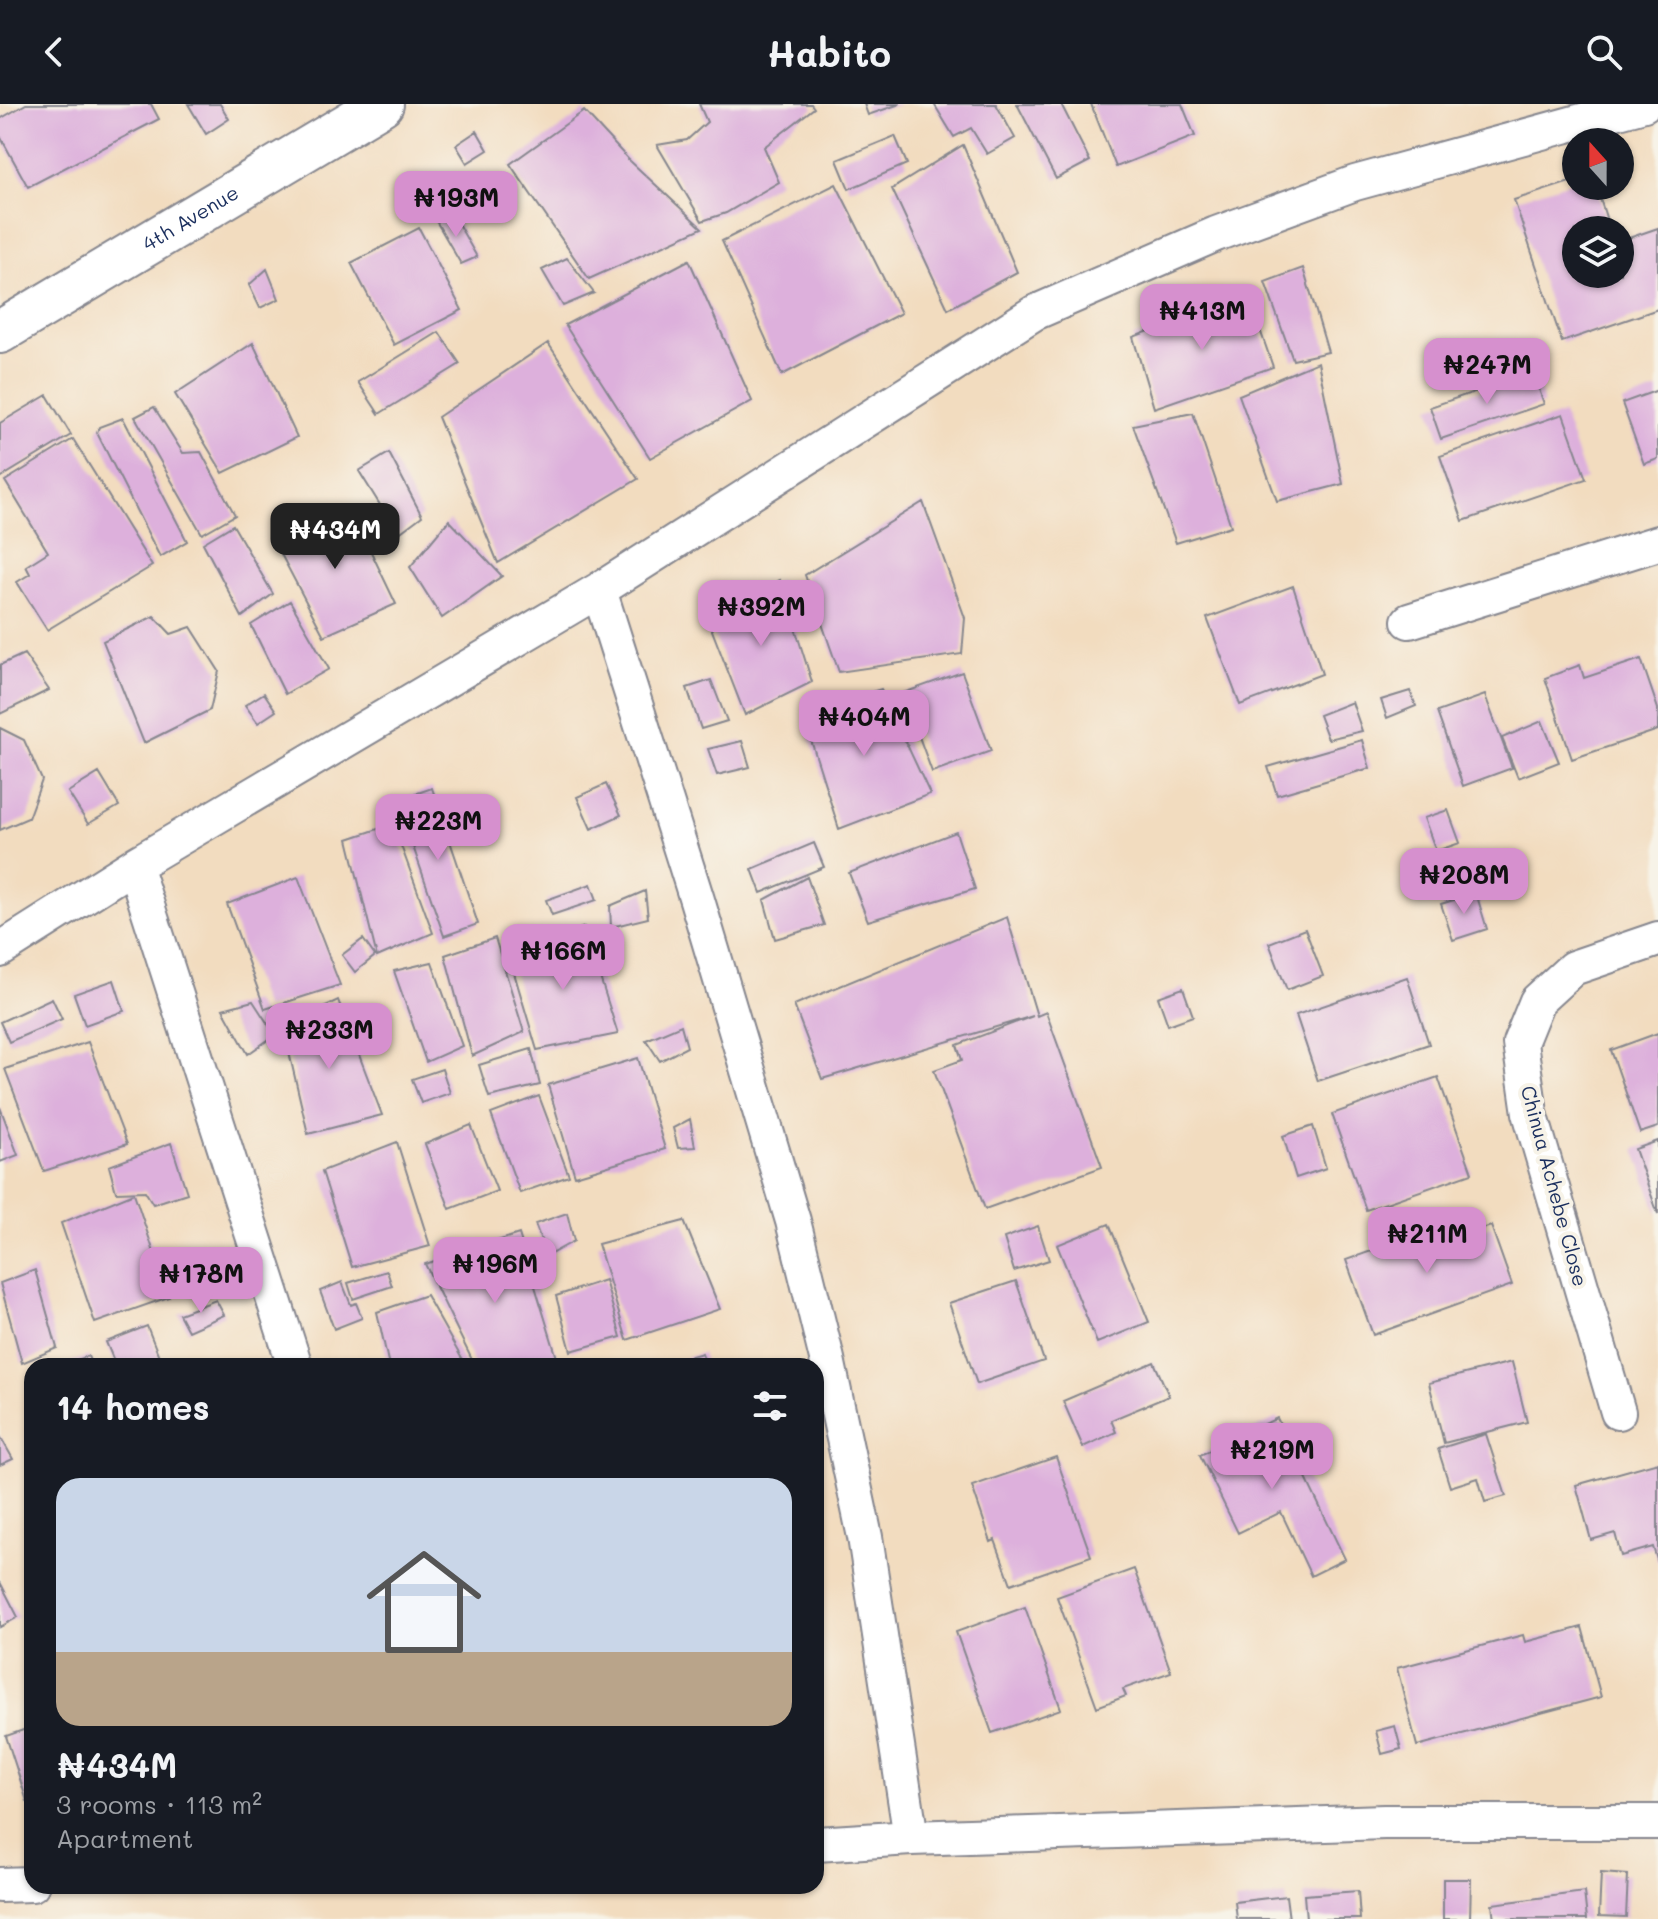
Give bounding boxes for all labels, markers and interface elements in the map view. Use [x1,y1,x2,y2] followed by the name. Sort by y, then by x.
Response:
[767,29,891,76] text: Habito
[32,30,76,74] icon: back
[1582,30,1626,74] icon: search
[1562,128,1634,200] north arrow
[1562,128,1634,288] map controls
[400,171,512,239] pin: ₦193M
[137,179,243,256] street label: 4th Avenue
[412,180,500,214] text: ₦193M
[1562,216,1634,288] button: layers
[1146,284,1258,352] pin: ₦413M
[1158,293,1246,327] text: ₦413M
[1431,338,1543,406] pin: ₦247M
[1442,347,1532,381] text: ₦247M
[279,503,391,571] pin: ₦434M
[288,512,382,546] text: ₦434M
[705,580,817,648] pin: ₦392M
[716,589,806,623] text: ₦392M
[808,690,920,758] pin: ₦404M
[817,699,911,733] text: ₦404M
[382,794,494,862] pin: ₦223M
[393,803,483,837] text: ₦223M
[1408,848,1520,916] pin: ₦208M
[1418,857,1510,891] text: ₦208M
[507,924,619,992] pin: ₦166M
[519,933,607,967] text: ₦166M
[273,1003,385,1071] pin: ₦233M
[284,1012,374,1046] text: ₦233M
[1516,1083,1594,1289] street label: Chinua Achebe Close
[1371,1207,1483,1275] pin: ₦211M
[1386,1216,1468,1250] text: ₦211M
[439,1237,551,1305] pin: ₦196M
[451,1246,539,1280] text: ₦196M
[145,1247,257,1315] pin: ₦178M
[158,1256,244,1290] text: ₦178M
[56,1384,210,1429] text: 14 homes
[748,1384,792,1428] icon: filters
[1216,1423,1328,1491] pin: ₦219M
[1229,1432,1315,1466] text: ₦219M
[352,1530,496,1674] icon: home
[56,1742,178,1787] text: ₦434M
[56,1787,262,1821] text: 3 rooms · 113 m²
[56,1821,193,1855] text: Apartment

